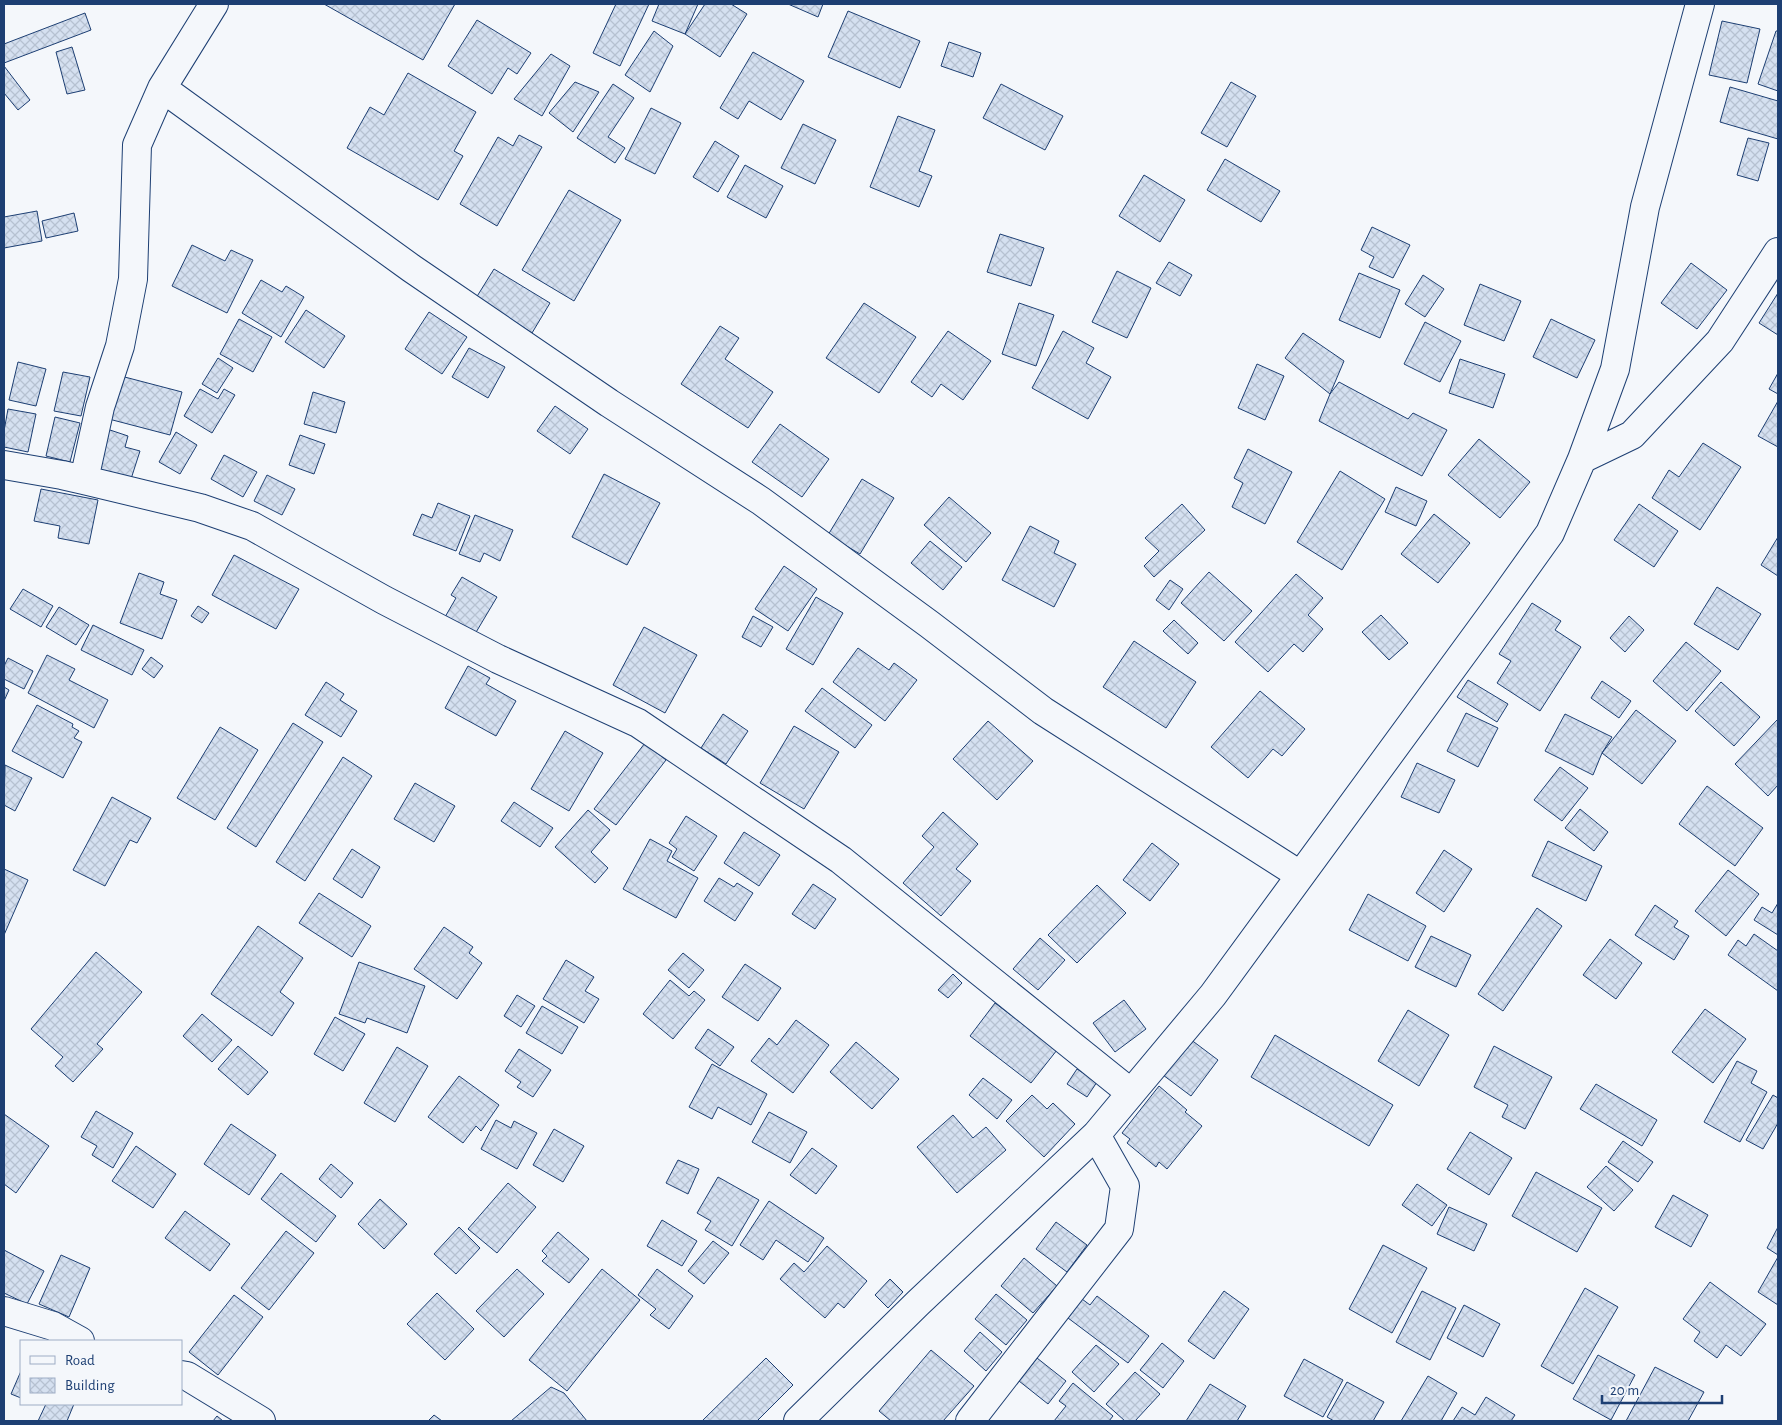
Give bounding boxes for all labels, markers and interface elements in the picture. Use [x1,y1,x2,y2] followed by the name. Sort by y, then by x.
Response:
[20,1340,182,1405] legend
[65,1353,95,1368] text: Road
[1602,1372,1722,1404] scale bar
[65,1378,115,1393] text: Building
[1610,1383,1639,1398] text: 20 m

